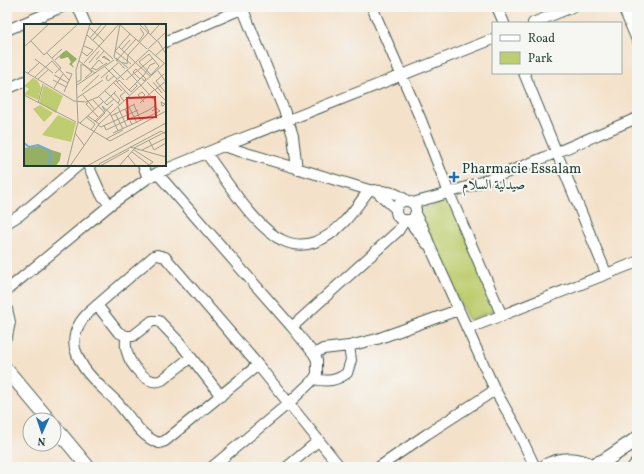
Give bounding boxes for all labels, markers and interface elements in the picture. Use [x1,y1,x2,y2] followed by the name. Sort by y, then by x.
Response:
[492,22,622,74] legend
[24,24,166,166] inset map
[528,31,555,47] text: Road
[528,51,553,67] text: Park
[462,160,582,197] place label: Pharmacie Essalam صيدلية السلام
[449,172,459,182] marker: Pharmacie Essalam صيدلية السلام
[22,412,62,452] north arrow
[37,433,46,448] text: N

